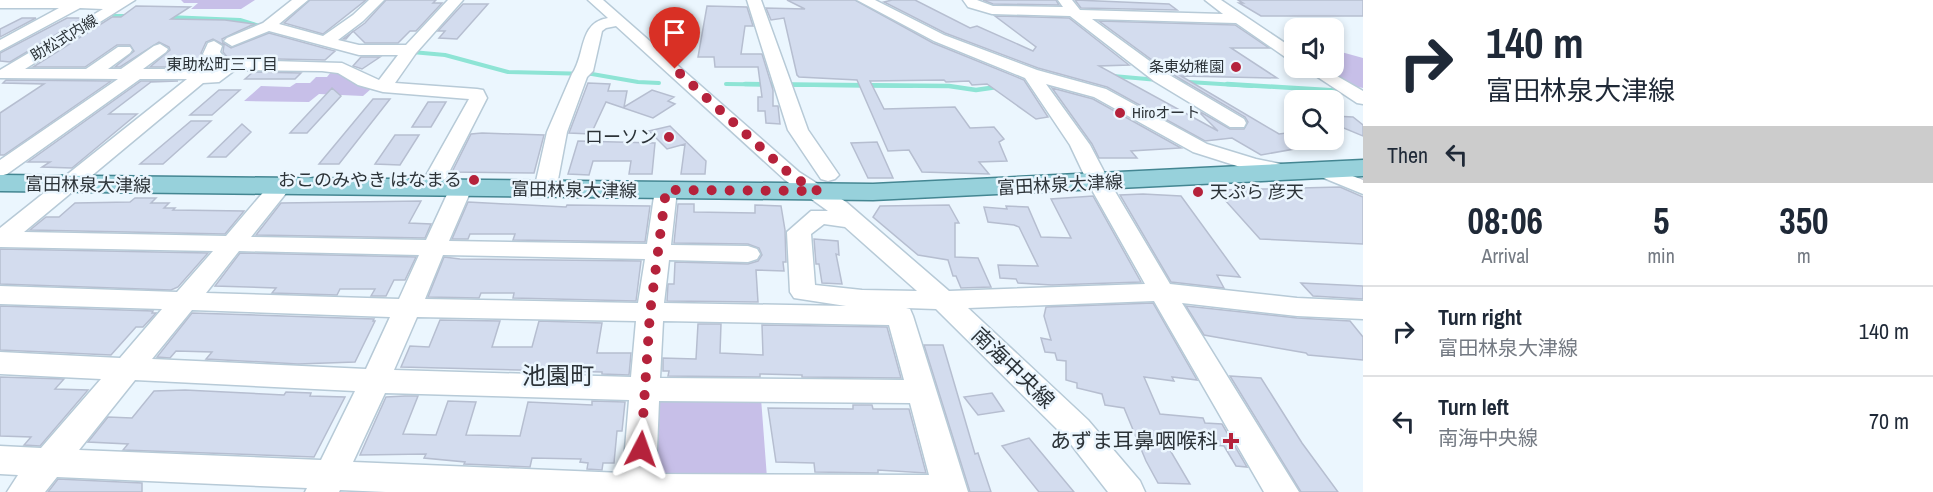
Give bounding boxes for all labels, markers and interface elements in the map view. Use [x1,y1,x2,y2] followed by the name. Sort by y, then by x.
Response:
[649,7,700,69] pin
[26,9,101,66] street label: 助松式内線
[1486,15,1584,71] text: 140 m
[658,16,691,49] icon: arrive
[1284,18,1344,150] map controls
[1284,18,1344,78] button: sound
[1387,24,1465,102] icon: right
[166,53,278,75] district label: 東助松町三丁目
[1149,56,1224,77] place label: 条東幼稚園
[1229,60,1243,74] marker: 条東幼稚園
[1486,72,1675,108] text: 富田林泉大津線
[1284,90,1344,150] button: search
[1132,102,1200,123] place label: Hiroオート
[1113,106,1127,120] marker: Hiroオート
[585,124,657,149] place label: ローソン
[662,130,676,144] marker: ローソン
[1440,138,1473,171] icon: left
[1387,140,1428,170] text: Then
[278,167,462,192] place label: おこのみやき はなまる
[996,169,1124,200] street label: 富田林泉大津線
[25,171,151,198] street label: 富田林泉大津線
[467,173,481,187] marker: おこのみやき はなまる
[511,176,637,203] street label: 富田林泉大津線
[1210,179,1304,204] place label: 天ぷら 彦天
[1191,185,1205,199] marker: 天ぷら 彦天
[1467,197,1543,245] text: 08:06
[1653,197,1669,245] text: 5
[1779,197,1829,245] text: 350
[1482,242,1529,269] text: Arrival
[1647,242,1675,269] text: min
[1797,242,1811,269] text: m
[1438,302,1522,332] text: Turn right
[1387,315,1420,348] icon: right
[1859,316,1909,346] text: 140 m
[966,321,1061,415] street label: 南海中央線
[1438,334,1578,361] text: 富田林泉大津線
[522,359,594,391] district label: 池園町
[1438,392,1509,422] text: Turn left
[1387,405,1420,438] icon: left
[1869,406,1909,436] text: 70 m
[609,417,673,481] position arrow
[1438,424,1538,451] text: 南海中央線
[1050,426,1218,455] place label: あずま耳鼻咽喉科
[1222,432,1240,450] marker: あずま耳鼻咽喉科

